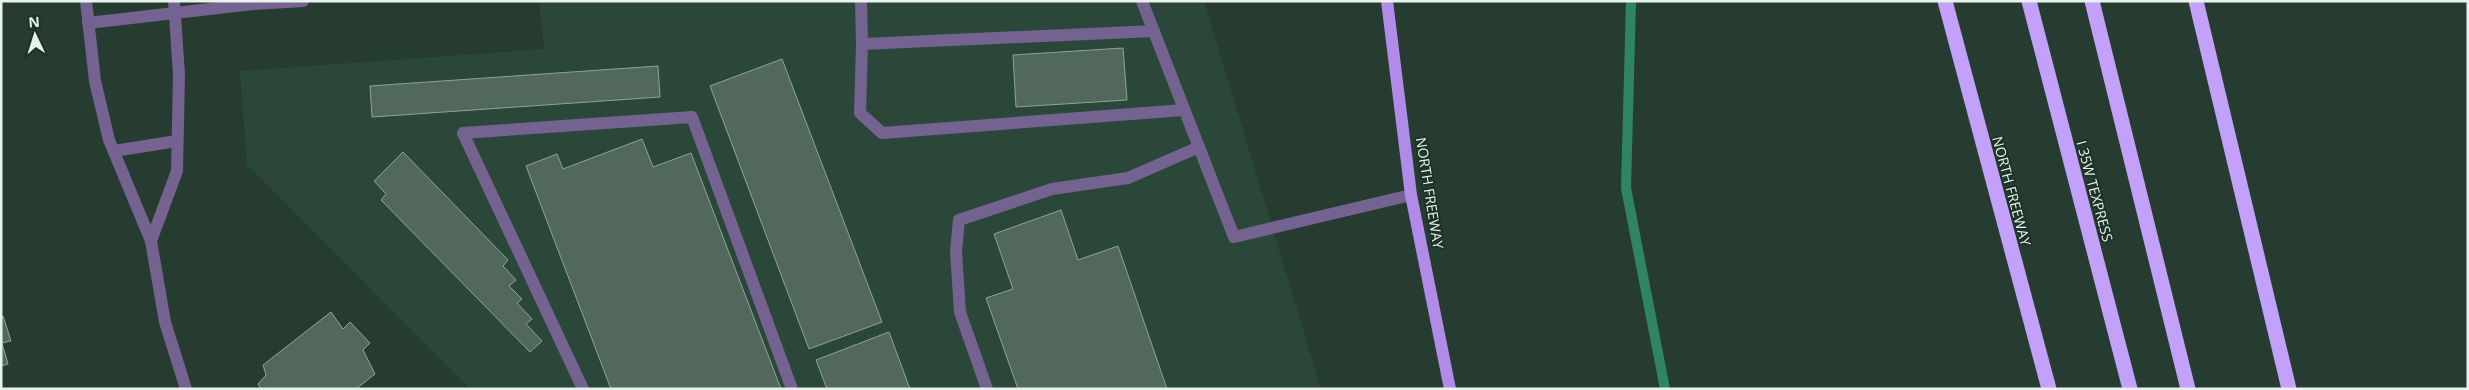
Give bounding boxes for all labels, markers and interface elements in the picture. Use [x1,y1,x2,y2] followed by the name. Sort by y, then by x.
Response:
[10,10,60,60] north arrow
[28,12,40,31] text: N
[1988,134,2036,248] street label: NORTH FREEWAY
[1412,136,1448,250] street label: NORTH FREEWAY
[2072,138,2118,244] street label: I 35W TEXPRESS

